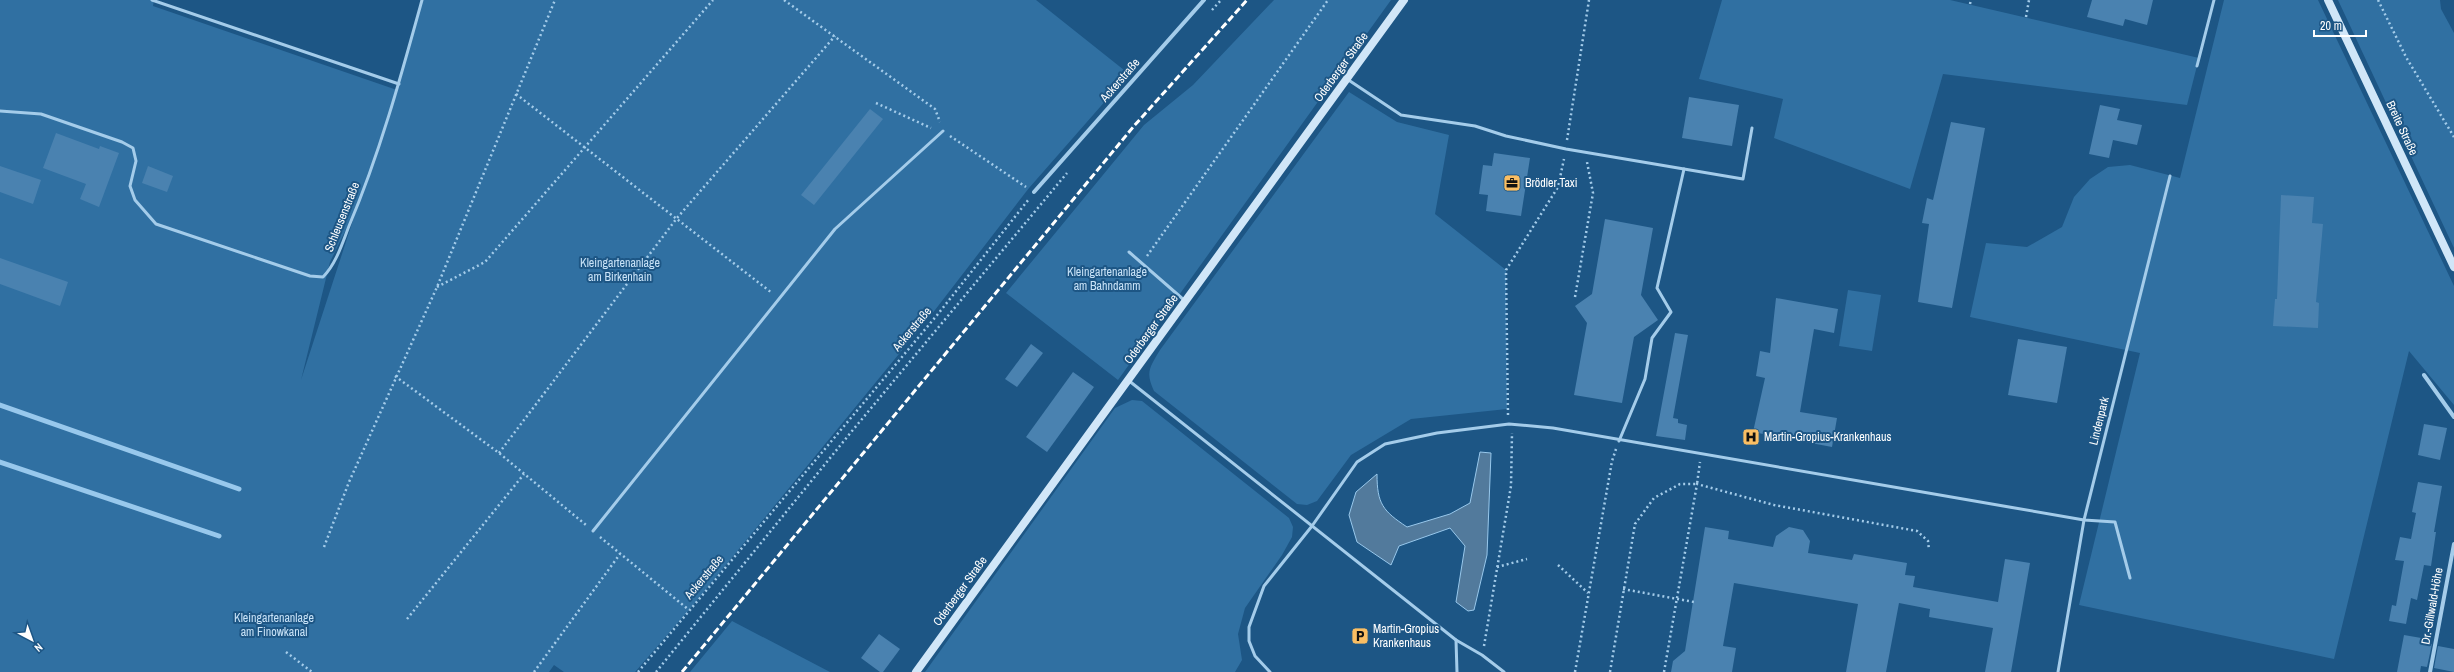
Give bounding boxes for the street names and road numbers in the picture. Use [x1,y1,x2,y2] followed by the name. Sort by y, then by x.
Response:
[1310,29,1372,105] street label: Oderberger Straße
[1096,55,1143,106] street label: Ackerstraße
[2382,98,2422,158] street label: Breite Straße
[321,180,363,254] street label: Schleusenstraße
[1120,291,1182,367] street label: Oderberger Straße
[888,304,935,355] street label: Ackerstraße
[2085,395,2113,447] street label: Lindenpark
[680,552,727,603] street label: Ackerstraße
[929,553,991,629] street label: Oderberger Straße
[2417,566,2447,646] street label: Dr.-Gillwald-Höhe

